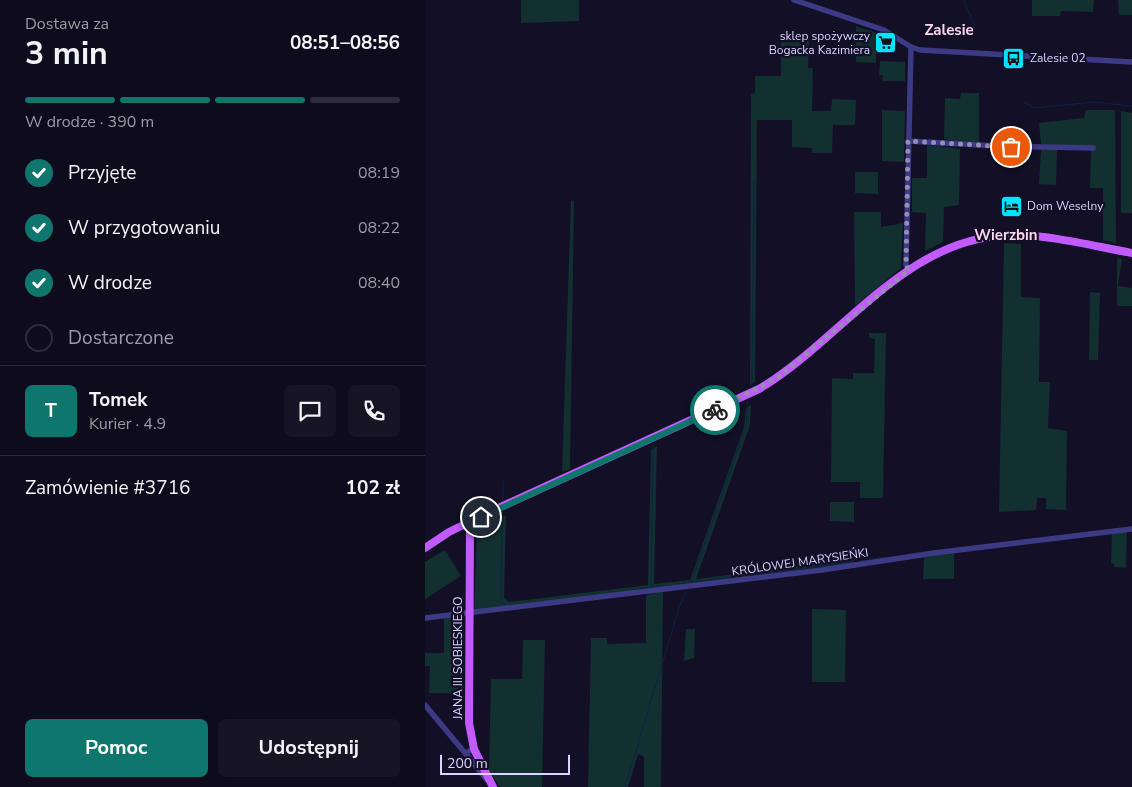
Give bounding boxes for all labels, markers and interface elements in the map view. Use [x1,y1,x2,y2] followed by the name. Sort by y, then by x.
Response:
[25,13,109,35] text: Dostawa za
[924,20,974,40] district label: Zalesie
[769,28,871,58] place label: sklep spożywczy Bogacka Kazimiera
[290,30,400,56] text: 08:51–08:56
[874,31,898,55] supermarket icon: sklep spożywczy Bogacka Kazimiera
[25,32,108,75] text: 3 min
[1002,46,1026,70] bus stop icon: Zalesie 02
[1030,50,1086,66] place label: Zalesie 02
[25,111,154,133] text: W drodze · 390 m
[990,126,1032,168] pin
[997,133,1025,161] icon: bag
[25,159,53,187] icon: check
[68,160,136,186] text: Przyjęte
[358,162,400,184] text: 08:19
[999,194,1023,218] hotel icon: Dom Weselny
[1027,198,1104,214] place label: Dom Weselny
[25,214,53,242] icon: check
[68,215,220,241] text: W przygotowaniu
[358,217,400,239] text: 08:22
[974,225,1038,245] district label: Wierzbin
[25,269,53,297] icon: check
[68,270,152,296] text: W drodze
[358,272,400,294] text: 08:40
[68,325,174,351] text: Dostarczone
[284,385,336,437] button: chat
[348,385,400,437] button: phone
[690,385,740,435] courier
[89,387,147,413] text: Tomek
[701,396,729,424] icon: bike
[45,398,57,424] text: T
[89,413,166,435] text: Kurier · 4.9
[25,475,190,501] text: Zamówienie #3716
[346,475,400,501] text: 102 zł
[460,496,502,538] pin
[467,503,495,531] icon: home
[731,544,869,580] street label: KRÓLOWEJ MARYSIEŃKI
[450,596,466,721] street label: JANA III SOBIESKIEGO
[25,719,208,777] button: Pomoc
[218,719,400,777] button: Udostępnij
[440,752,570,775] scale bar
[447,754,488,773] text: 200 m

